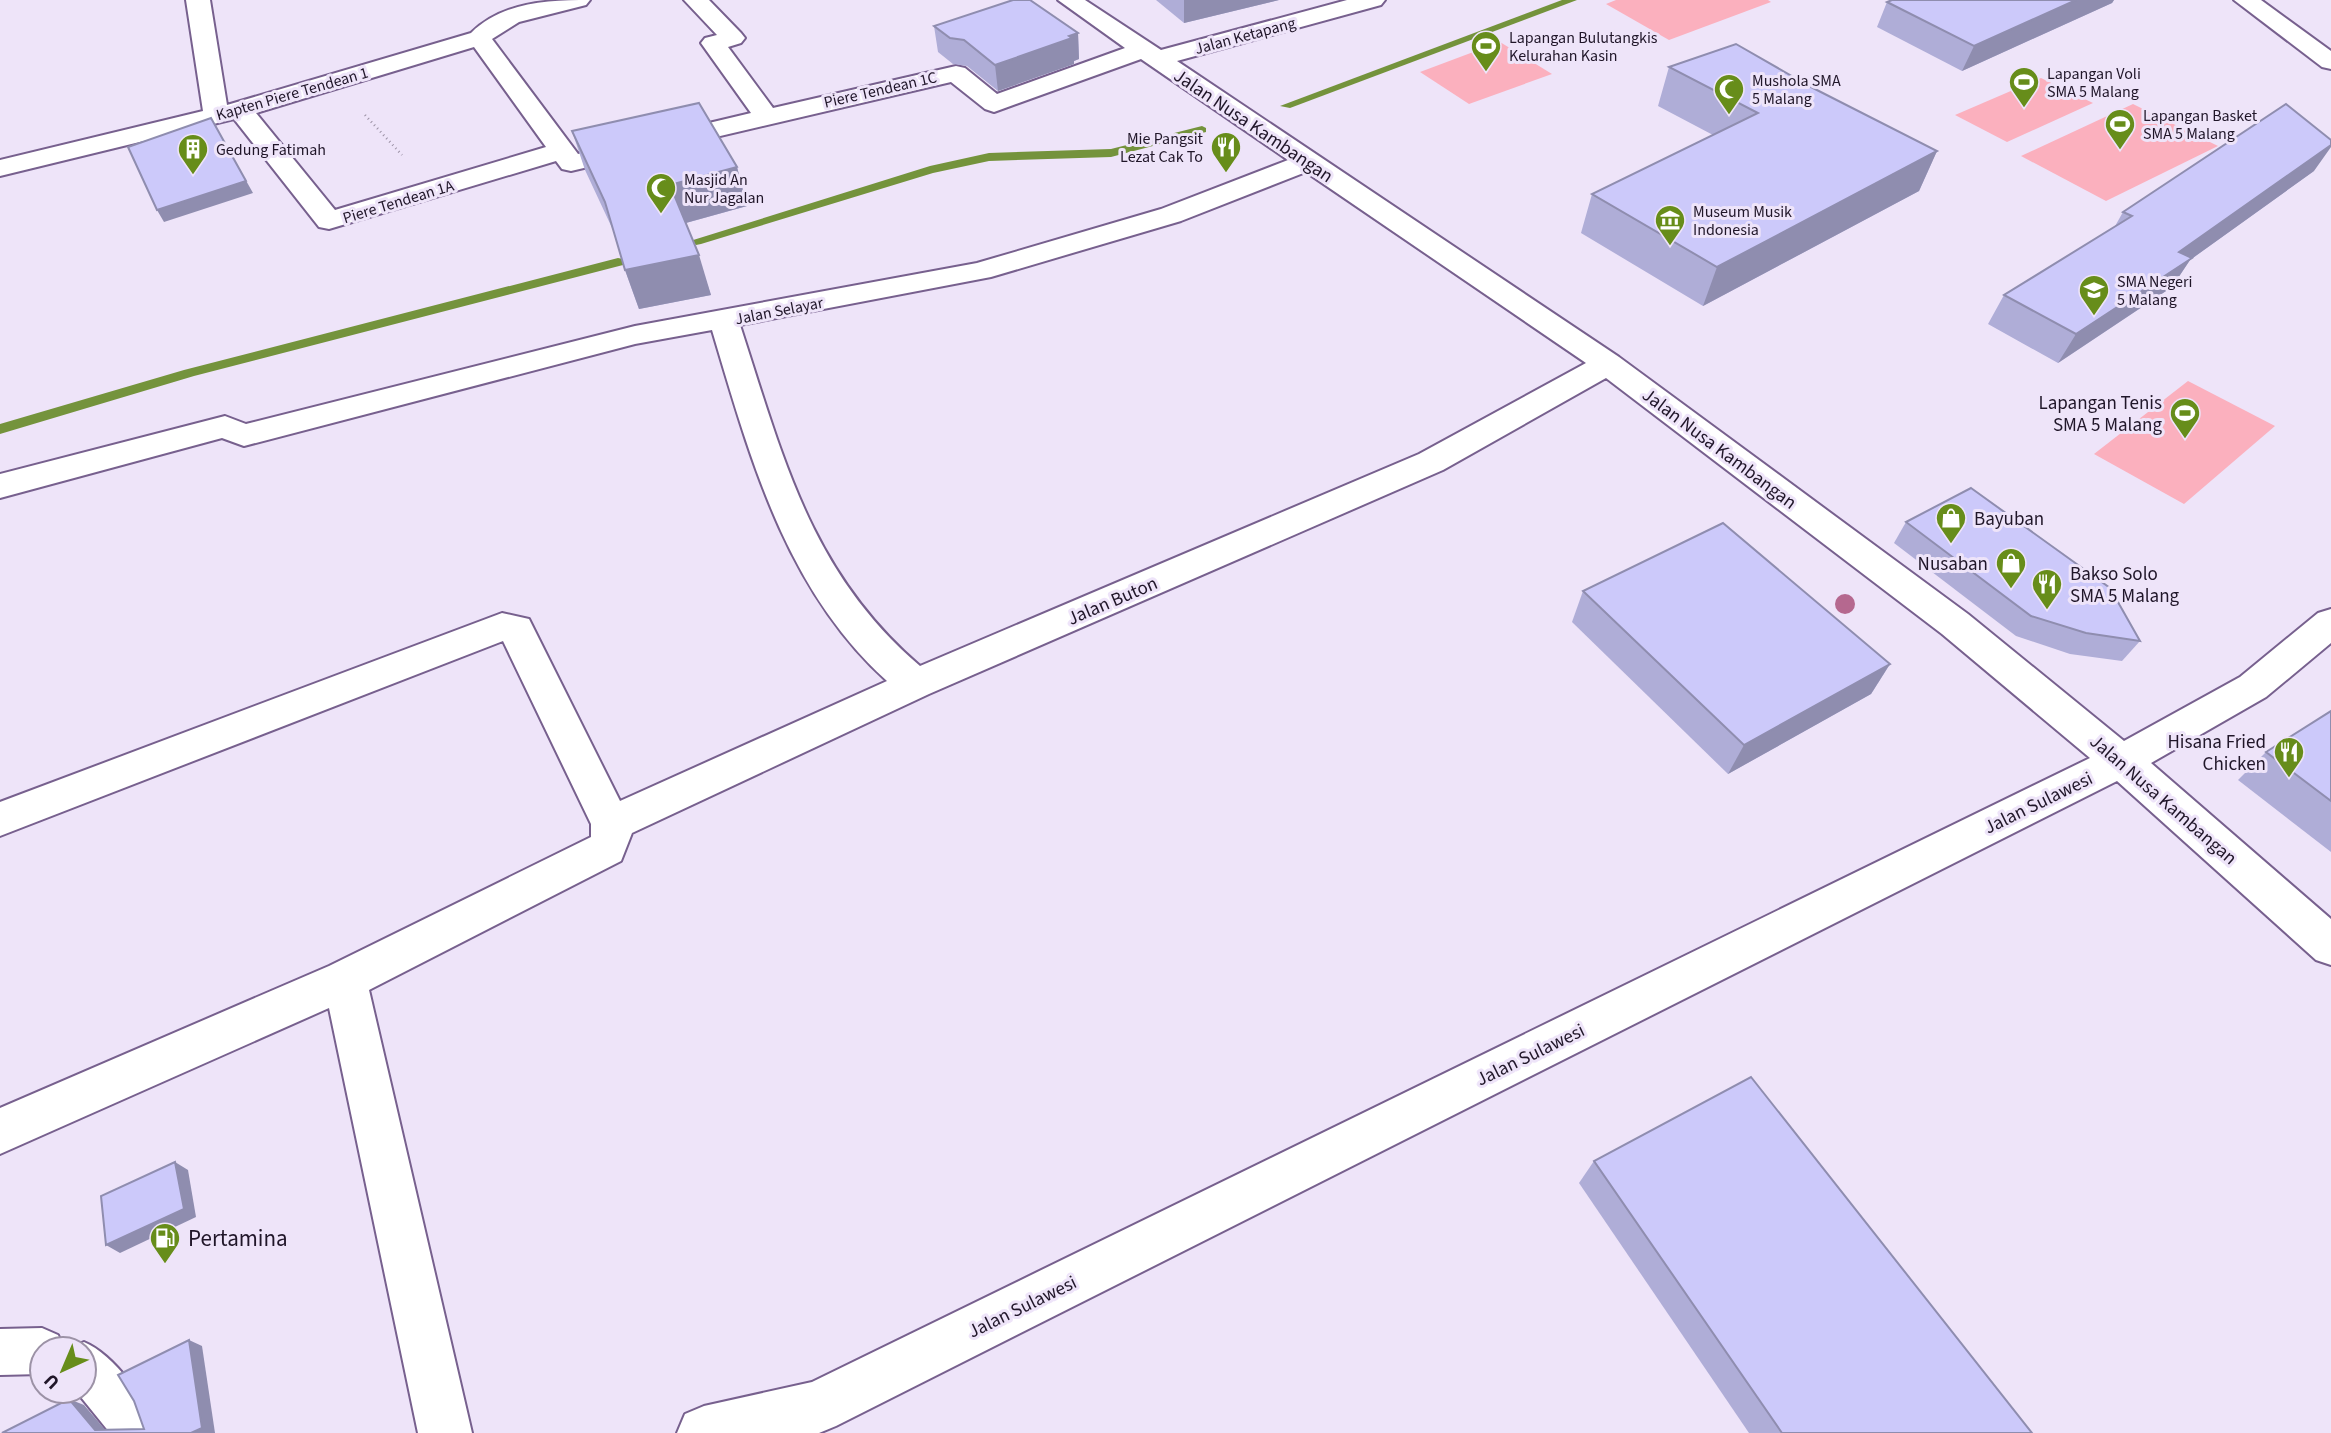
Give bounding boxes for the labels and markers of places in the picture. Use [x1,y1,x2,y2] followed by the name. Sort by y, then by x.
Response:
[1509,27,1658,67] place label: Lapangan Bulutangkis Kelurahan Kasin
[1469,29,1503,73] sports icon: Lapangan Bulutangkis Kelurahan Kasin
[2047,63,2141,103] place label: Lapangan Voli SMA 5 Malang
[2007,65,2041,109] sports icon: Lapangan Voli SMA 5 Malang
[1752,70,1841,110] place label: Mushola SMA 5 Malang
[1712,72,1746,116] mosque icon: Mushola SMA 5 Malang
[2143,105,2258,145] place label: Lapangan Basket SMA 5 Malang
[2103,107,2137,151] sports icon: Lapangan Basket SMA 5 Malang
[1120,128,1204,168] place label: Mie Pangsit Lezat Cak To
[1209,130,1243,174] restaurant icon: Mie Pangsit Lezat Cak To
[176,132,210,176] building icon: Gedung Fatimah
[216,139,326,161] place label: Gedung Fatimah
[684,169,764,209] place label: Masjid An Nur Jagalan
[644,171,678,215] mosque icon: Masjid An Nur Jagalan
[1693,201,1792,241] place label: Museum Musik Indonesia
[1653,203,1687,247] museum icon: Museum Musik Indonesia
[2117,271,2192,311] place label: SMA Negeri 5 Malang
[2077,273,2111,317] school or university icon: SMA Negeri 5 Malang
[2039,390,2162,439] place label: Lapangan Tenis SMA 5 Malang
[2168,396,2202,440] sports icon: Lapangan Tenis SMA 5 Malang
[1934,501,1968,545] shop icon: Bayuban
[1974,506,2044,533] place label: Bayuban
[1994,546,2028,590] shop icon: Nusaban
[1918,551,1988,578] place label: Nusaban
[2070,561,2180,610] place label: Bakso Solo SMA 5 Malang
[2030,567,2064,611] restaurant icon: Bakso Solo SMA 5 Malang
[2167,729,2266,778] place label: Hisana Fried Chicken
[2272,735,2306,779] restaurant icon: Hisana Fried Chicken
[148,1221,182,1265] fuel station icon: Pertamina
[188,1222,288,1255] place label: Pertamina

